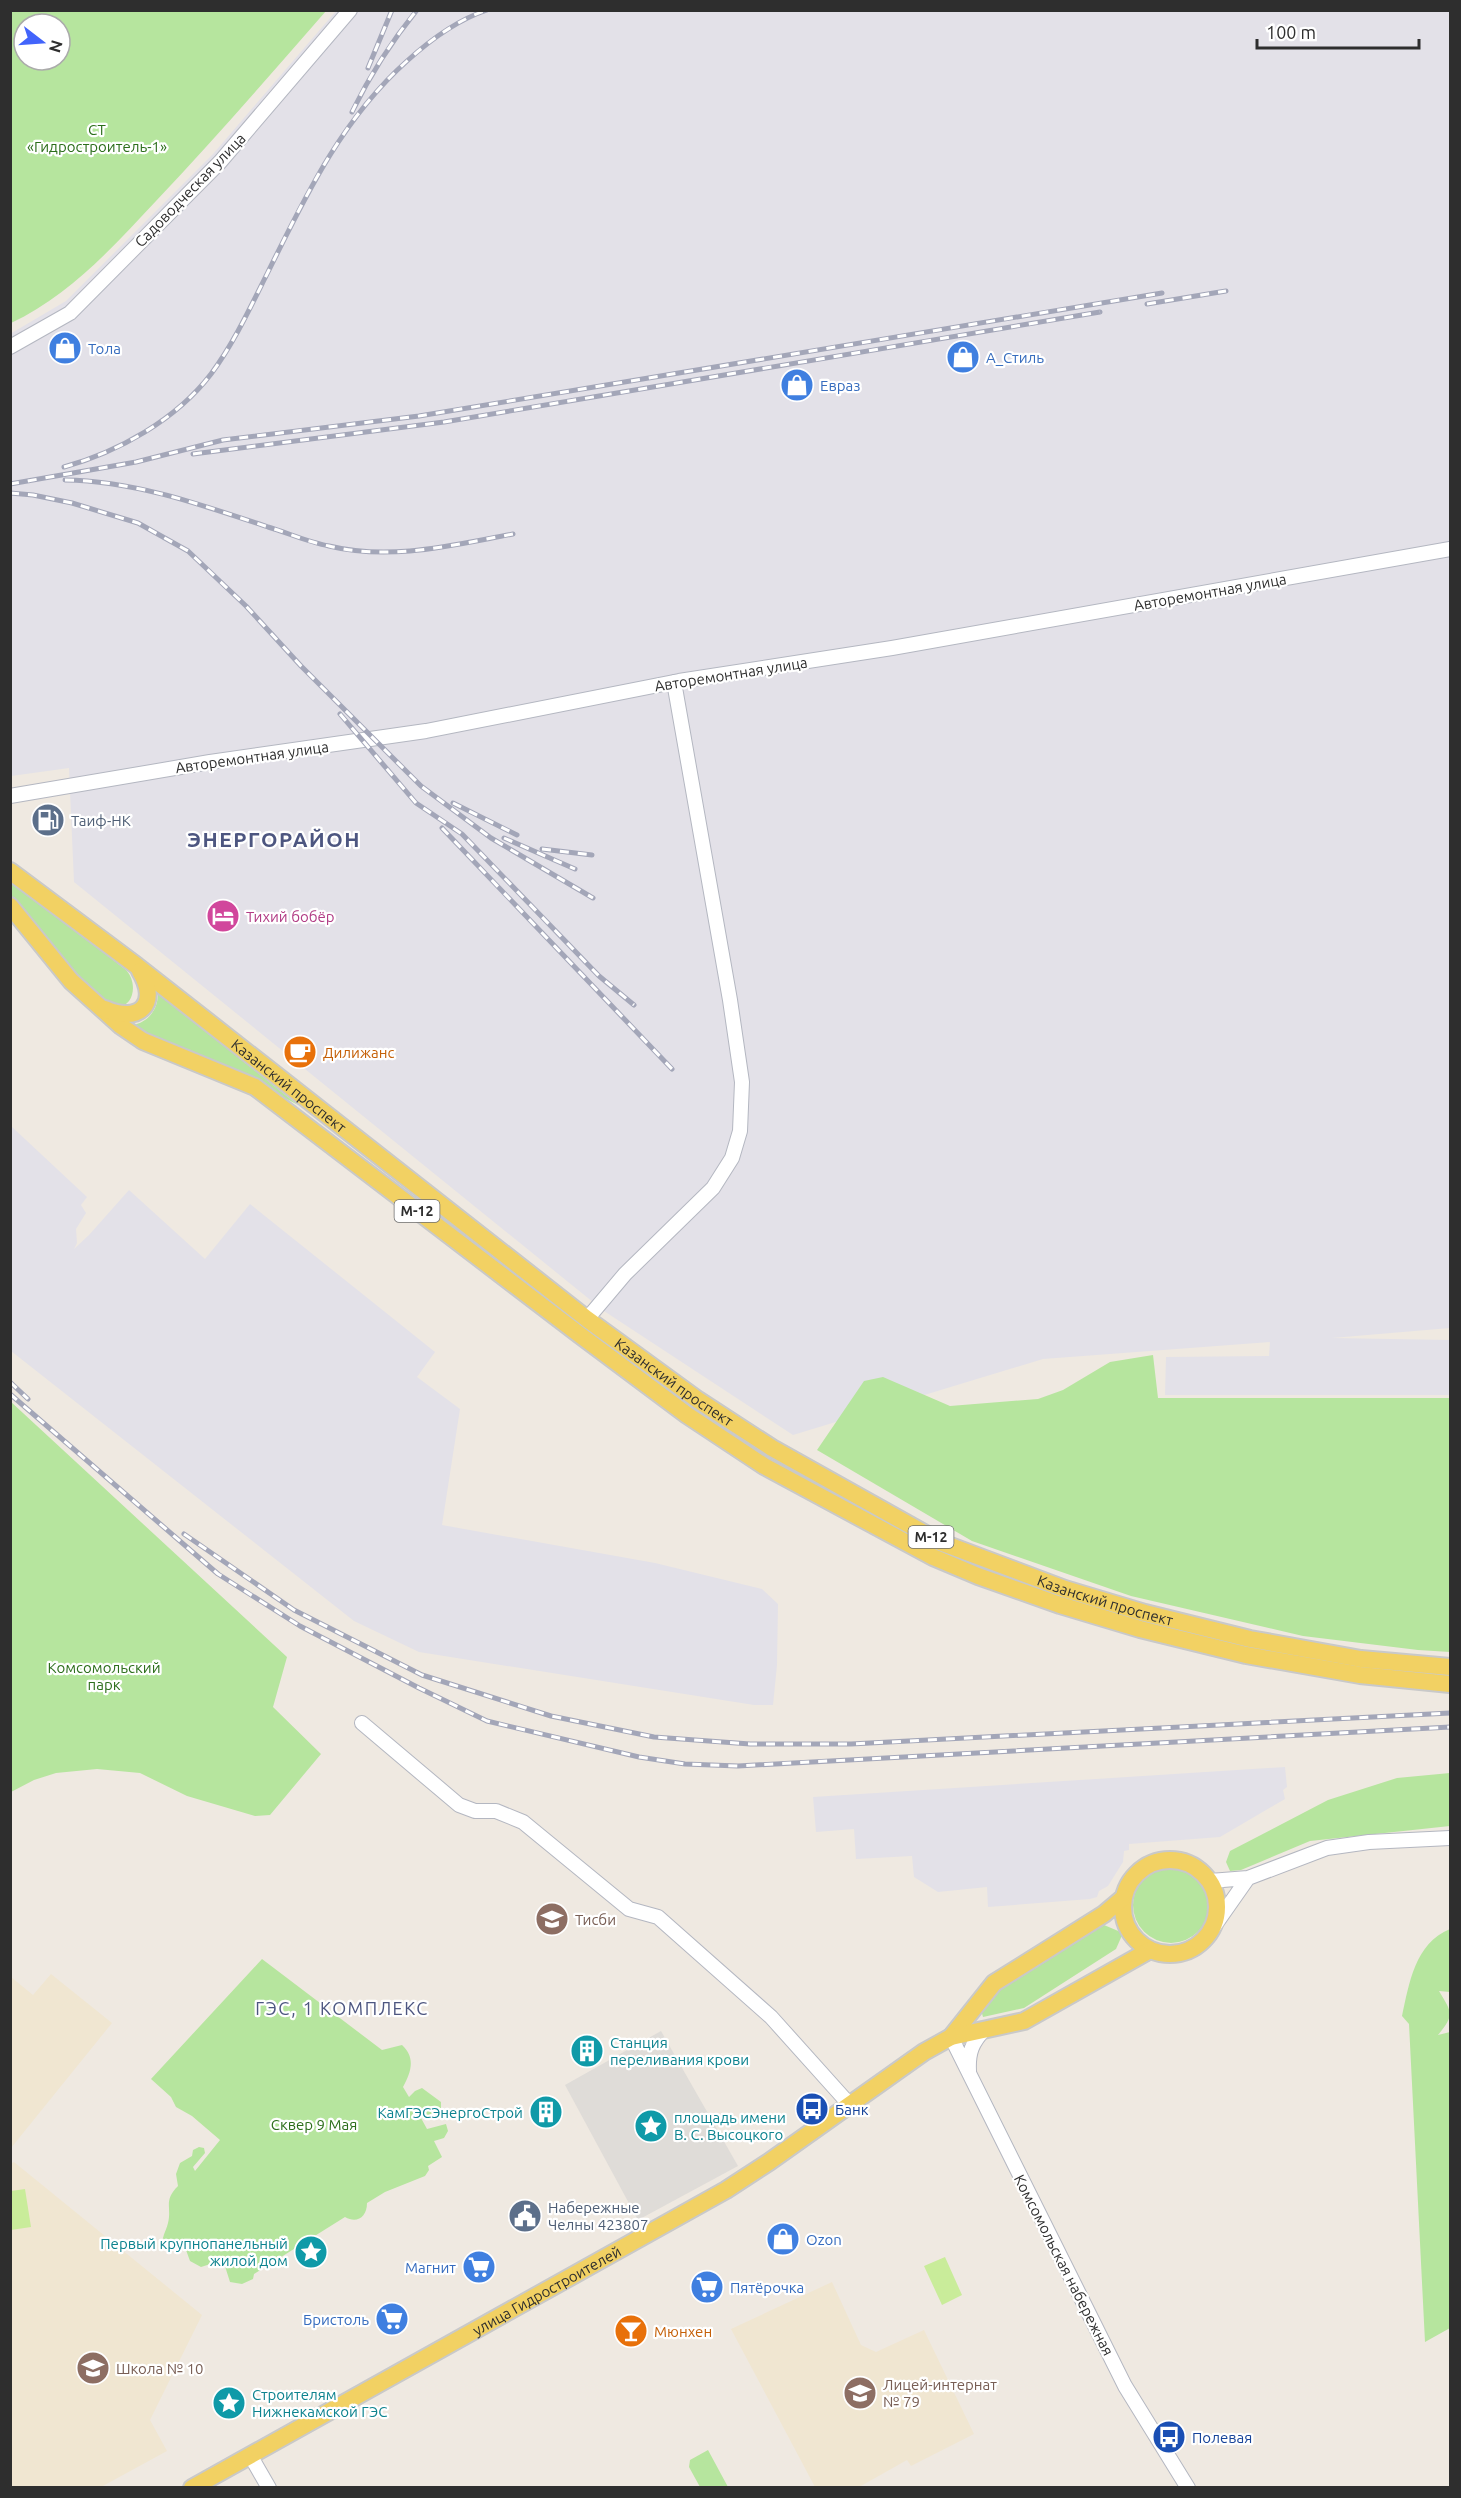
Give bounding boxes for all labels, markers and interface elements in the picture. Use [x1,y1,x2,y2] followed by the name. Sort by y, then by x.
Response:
[12,12,72,72] north arrow
[1257,12,1419,50] scale bar
[1266,22,1316,42] text: 100 m
[46,38,67,55] text: N
[27,121,167,155] park label: СТ «Гидростроитель-1»
[131,130,249,250] street label: Садоводческая улица
[47,330,83,366] shop icon: Тола
[945,339,981,375] shop icon: А_Стиль
[88,340,121,357] place label: Тола
[986,349,1044,366] place label: А_Стиль
[779,367,815,403] shop icon: Евраз
[820,377,860,394] place label: Евраз
[1132,570,1288,614] street label: Авторемонтная улица
[653,654,809,694] street label: Авторемонтная улица
[174,738,330,776] street label: Авторемонтная улица
[30,802,66,838] fuel station icon: Таиф-НК
[71,812,131,829] place label: Таиф-НК
[187,827,361,851] district label: ЭНЕРГОРАЙОН
[205,898,241,934] hotel icon: Тихий бобёр
[246,908,335,925] place label: Тихий бобёр
[282,1034,318,1070] cafe icon: Дилижанс
[228,1035,350,1136] street label: Казанский проспект
[323,1044,395,1061] place label: Дилижанс
[394,1200,440,1222] road number: М-12
[612,1334,737,1429] street label: Казанский проспект
[908,1526,954,1548] road number: М-12
[1035,1571,1175,1628] street label: Казанский проспект
[47,1659,161,1693] park label: Комсомольский парк
[534,1901,570,1937] school or university icon: Тисби
[575,1911,616,1928] place label: Тисби
[255,1998,429,2018] district label: ГЭС, 1 КОМПЛЕКС
[569,2033,605,2069] building icon: Станция переливания крови
[610,2034,749,2068] place label: Станция переливания крови
[794,2091,830,2127] bus stop icon: Банк
[528,2094,564,2130] building icon: КамГЭСЭнергоСтрой
[835,2101,869,2118] place label: Банк
[377,2104,523,2121] place label: КамГЭСЭнергоСтрой
[633,2108,669,2144] place icon: площадь имени В. С. Высоцкого
[674,2109,786,2143] place label: площадь имени В. С. Высоцкого
[271,2116,357,2133] park label: Сквер 9 Мая
[1011,2172,1117,2358] street label: Комсомольская набережная
[507,2198,543,2234] public building icon: Набережные Челны 423807
[548,2199,648,2233] place label: Набережные Челны 423807
[765,2221,801,2257] shop icon: Ozon
[806,2231,842,2248] place label: Ozon
[293,2234,329,2270] place icon: Первый крупнопанельный жилой дом
[100,2235,288,2269] place label: Первый крупнопанельный жилой дом
[469,2242,624,2338] street label: улица Гидростроителей
[461,2249,497,2285] supermarket icon: Магнит
[405,2259,456,2276] place label: Магнит
[689,2269,725,2305] supermarket icon: Пятёрочка
[730,2279,804,2296] place label: Пятёрочка
[374,2301,410,2337] supermarket icon: Бристоль
[303,2311,369,2328] place label: Бристоль
[613,2313,649,2349] bar icon: Мюнхен
[654,2323,712,2340] place label: Мюнхен
[75,2350,111,2386] school or university icon: Школа № 10
[116,2360,204,2377] place label: Школа № 10
[842,2375,878,2411] school or university icon: Лицей-интернат № 79
[883,2376,997,2410] place label: Лицей-интернат № 79
[211,2385,247,2421] place icon: Строителям Нижнекамской ГЭС
[252,2386,387,2420] place label: Строителям Нижнекамской ГЭС
[1151,2419,1187,2455] bus stop icon: Полевая
[1192,2429,1252,2446] place label: Полевая

